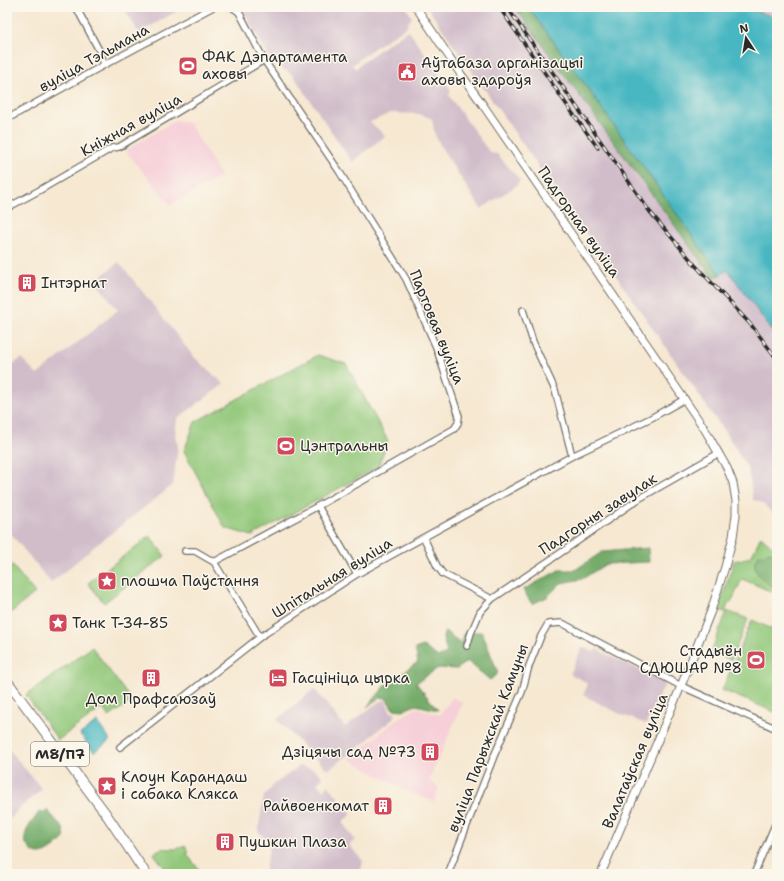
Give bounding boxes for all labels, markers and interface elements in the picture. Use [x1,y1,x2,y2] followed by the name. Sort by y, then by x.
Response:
[726,18,766,58] north arrow
[35,19,153,97] street label: вуліца Тэльмана
[738,20,750,37] text: N
[202,47,348,84] place label: ФАК Дэпартамента аховы
[421,53,584,90] place label: Аўтабаза арганізацыі аховы здароўя
[177,55,199,77] sports icon: ФАК Дэпартамента аховы
[396,61,418,83] public building icon: Аўтабаза арганізацыі аховы здароўя
[77,89,186,161] street label: Кніжная вуліца
[533,162,625,282] street label: Падгорная вуліца
[405,267,469,388] street label: Партовая вуліца
[16,272,38,294] building icon: Інтэрнат
[41,273,107,293] place label: Інтэрнат
[275,435,297,457] sports icon: Цэнтральны
[300,436,389,456] place label: Цэнтральны
[535,468,661,560] street label: Падгорны завулак
[268,533,396,623] street label: Шпітальная вуліца
[96,570,118,592] place icon: плошча Паўстання
[121,571,259,591] place label: плошча Паўстання
[47,612,69,634] place icon: Танк Т-34-85
[72,613,168,633] place label: Танк Т-34-85
[443,641,533,835] street label: вуліца Парыжскай Камуны
[640,641,742,678] place label: Стадыён СДЮШАР №8
[745,649,767,671] sports icon: Стадыён СДЮШАР №8
[140,667,162,689] building icon: Дом Прафсаюзаў
[267,667,289,689] hotel icon: Гасцініца цырка
[292,668,410,688] place label: Гасцініца цырка
[86,689,216,709] place label: Дом Прафсаюзаў
[597,690,673,832] street label: Валатаўская вуліца
[419,741,441,763] building icon: Дзіцячы сад №73
[31,742,89,766] road number: М8/П7
[282,742,416,762] place label: Дзіцячы сад №73
[121,767,247,804] place label: Клоун Карандаш і сабака Клякса
[96,775,118,797] place icon: Клоун Карандаш і сабака Клякса
[372,795,394,817] building icon: Райвоенкомат
[263,796,369,816] place label: Райвоенкомат
[214,831,236,853] building icon: Пушкин Плаза
[239,832,347,852] place label: Пушкин Плаза

